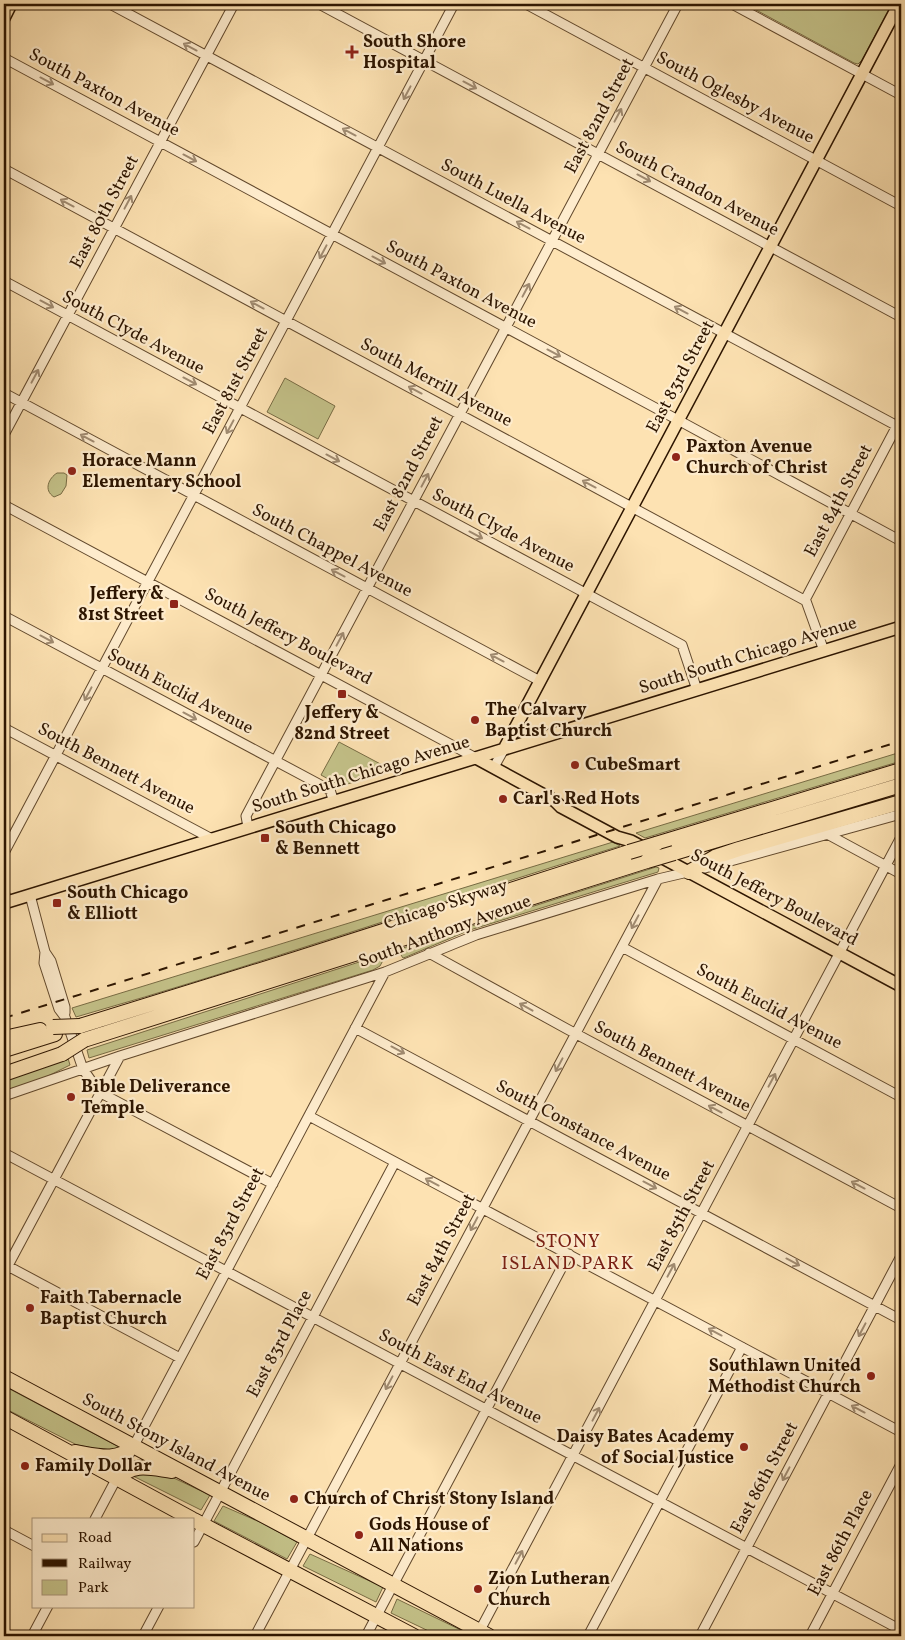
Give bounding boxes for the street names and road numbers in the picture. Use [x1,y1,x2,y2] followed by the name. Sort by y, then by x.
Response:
[24,43,184,143] street label: South Paxton Avenue
[652,46,818,150] street label: South Oglesby Avenue
[559,54,641,178] street label: East 82nd Street
[611,135,783,243] street label: South Crandon Avenue
[65,151,145,273] street label: East 80th Street
[436,153,590,251] street label: South Luella Avenue
[381,235,541,335] street label: South Paxton Avenue
[57,285,209,381] street label: South Clyde Avenue
[641,316,721,438] street label: East 83rd Street
[197,323,275,439] street label: East 81st Street
[356,332,516,434] street label: South Merrill Avenue
[368,412,450,536] street label: East 82nd Street
[799,440,879,562] street label: East 84th Street
[427,483,579,579] street label: South Clyde Avenue
[247,498,417,604] street label: South Chappel Avenue
[200,582,376,692] street label: South Jeffery Boulevard
[636,611,860,701] street label: South South Chicago Avenue
[102,643,258,741] street label: South Euclid Avenue
[33,717,199,821] street label: South Bennett Avenue
[249,730,473,820] street label: South South Chicago Avenue
[686,843,862,953] street label: South Jeffery Boulevard
[381,873,511,937] street label: Chicago Skyway
[355,889,535,975] street label: South Anthony Avenue
[691,958,847,1056] street label: South Euclid Avenue
[589,1015,755,1119] street label: South Bennett Avenue
[491,1074,675,1188] street label: South Constance Avenue
[642,1156,722,1276] street label: East 85th Street
[191,1163,271,1285] street label: East 83rd Street
[402,1189,482,1311] street label: East 84th Street
[241,1286,319,1402] street label: East 83rd Place
[374,1323,546,1431] street label: South East End Avenue
[77,1388,275,1508] street label: South Stony Island Avenue
[725,1418,805,1538] street label: East 86th Street
[802,1485,880,1601] street label: East 86th Place

